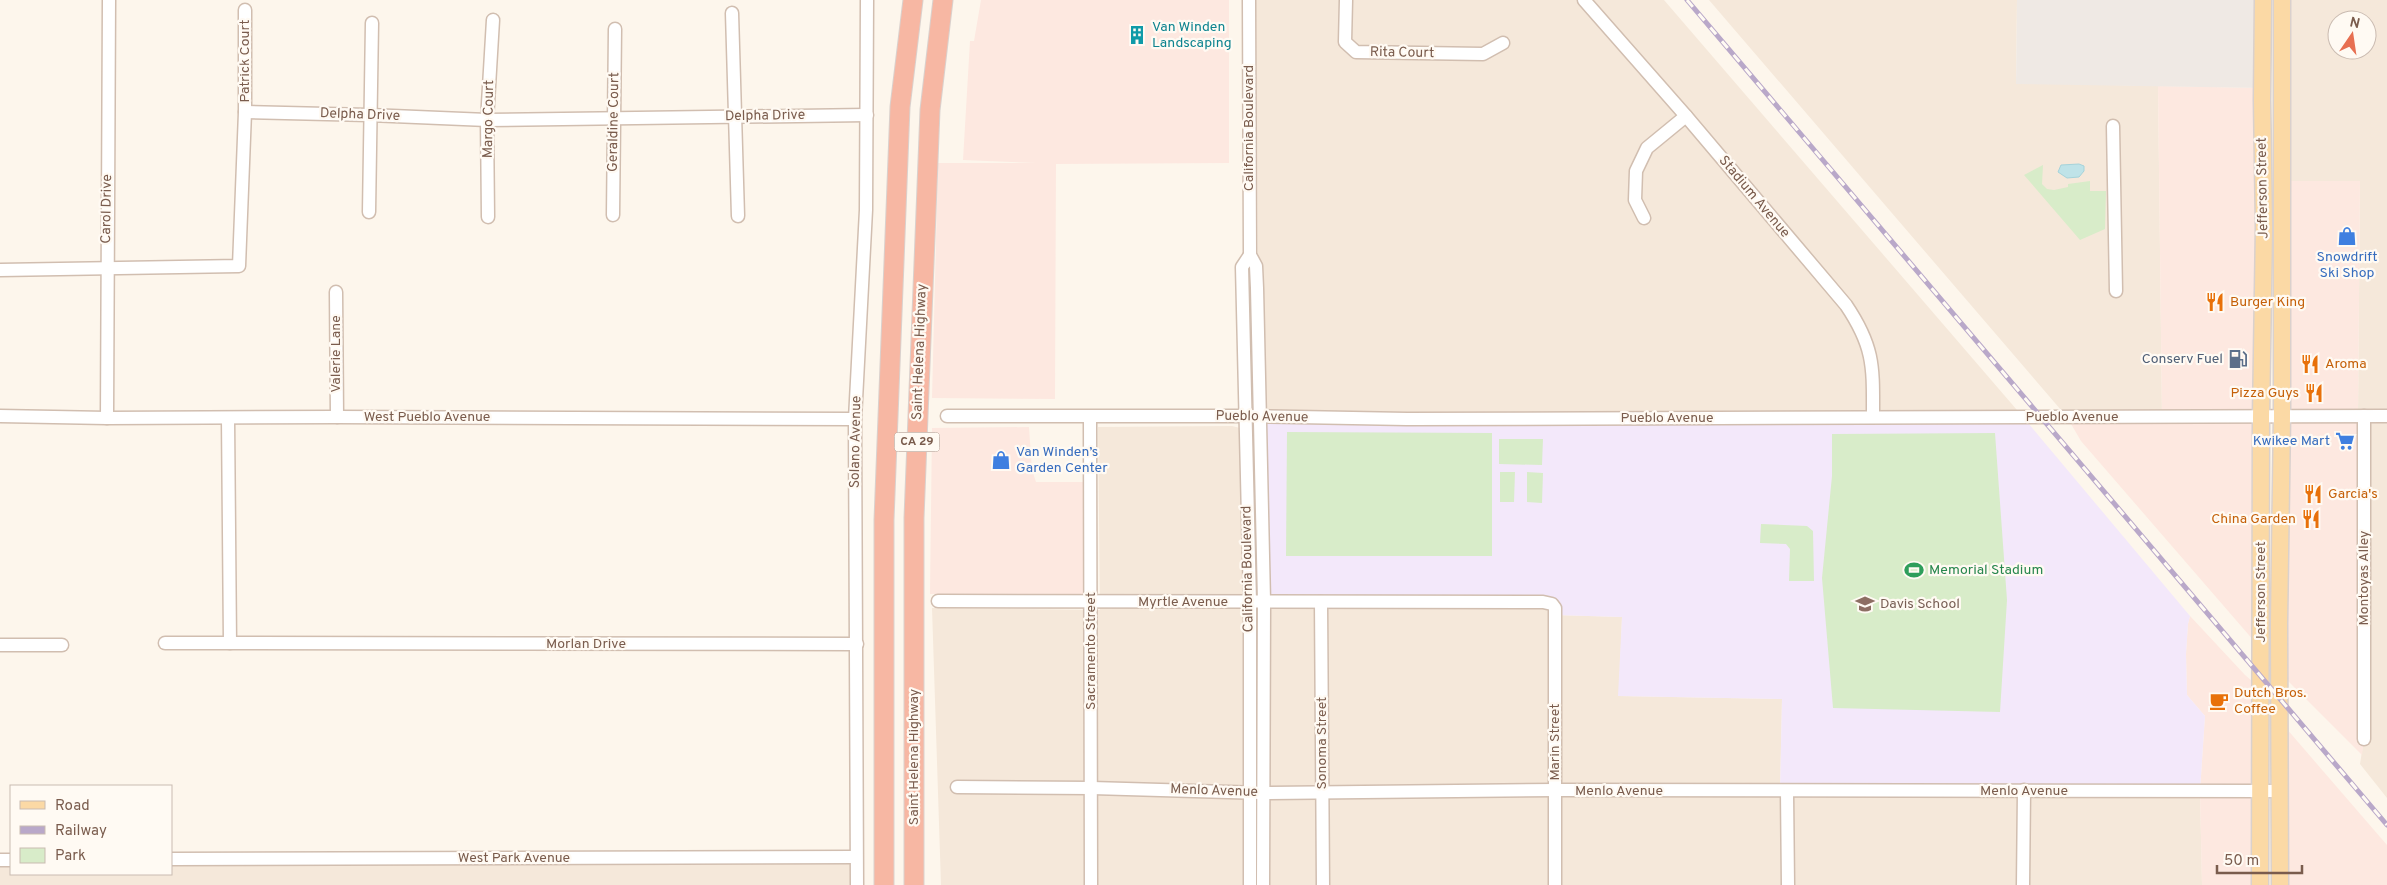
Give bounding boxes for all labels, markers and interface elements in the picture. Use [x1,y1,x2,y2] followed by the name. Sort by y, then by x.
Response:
[2327,10,2377,60] north arrow
[2348,14,2361,33] text: N
[1152,19,1232,52] place label: Van Winden Landscaping
[237,20,254,102] street label: Patrick Court
[1126,24,1148,46] building icon: Van Winden Landscaping
[1370,44,1434,62] street label: Rita Court
[1241,65,1258,191] street label: California Boulevard
[605,72,623,172] street label: Geraldine Court
[480,80,498,158] street label: Margo Court
[320,105,400,125] street label: Delpha Drive
[725,107,805,125] street label: Delpha Drive
[2254,137,2272,239] street label: Jefferson Street
[1715,153,1793,241] street label: Stadium Avenue
[98,174,116,244] street label: Carol Drive
[2336,225,2358,247] shop icon: Snowdrift Ski Shop
[2317,249,2377,282] place label: Snowdrift Ski Shop
[909,284,931,420] street label: Saint Helena Highway
[2204,291,2226,313] restaurant icon: Burger King
[2230,294,2305,311] place label: Burger King
[328,315,345,393] street label: Valerie Lane
[2227,348,2249,370] fuel station icon: Conserv Fuel
[2142,351,2223,368] place label: Conserv Fuel
[2299,353,2321,375] restaurant icon: Aroma
[2325,356,2367,373] place label: Aroma
[2303,382,2325,404] restaurant icon: Pizza Guys
[2230,385,2299,402] place label: Pizza Guys
[847,396,865,488] street label: Solano Avenue
[1215,408,1309,426] street label: Pueblo Avenue
[364,409,490,426] street label: West Pueblo Avenue
[2026,409,2118,426] street label: Pueblo Avenue
[1621,410,1713,427] street label: Pueblo Avenue
[2334,430,2356,452] supermarket icon: Kwikee Mart
[894,432,940,452] road number: CA 29
[2253,433,2330,450] place label: Kwikee Mart
[1016,444,1108,477] place label: Van Winden’s Garden Center
[990,449,1012,471] shop icon: Van Winden’s Garden Center
[2302,483,2324,505] restaurant icon: Garcia's
[2328,486,2378,503] place label: Garcia's
[1238,506,1258,632] street label: California Boulevard
[2300,508,2322,530] restaurant icon: China Garden
[2211,511,2296,528] place label: China Garden
[2356,531,2373,625] street label: Montoyas Alley
[2253,541,2270,643] street label: Jefferson Street
[1903,559,1925,581] sports icon: Memorial Stadium
[1929,562,2043,579] place label: Memorial Stadium
[1083,592,1100,710] street label: Sacramento Street
[1854,593,1876,615] school or university icon: Davis School
[1138,594,1228,611] street label: Myrtle Avenue
[1880,596,1960,613] place label: Davis School
[546,636,626,653] street label: Morlan Drive
[2234,685,2306,718] place label: Dutch Bros. Coffee
[906,689,923,825] street label: Saint Helena Highway
[2208,690,2230,712] cafe icon: Dutch Bros. Coffee
[1314,697,1331,789] street label: Sonoma Street
[1547,703,1564,781] street label: Marin Street
[1170,781,1258,801] street label: Menlo Avenue
[1575,783,1663,800] street label: Menlo Avenue
[1980,783,2068,800] street label: Menlo Avenue
[10,785,172,875] legend
[55,797,90,816] text: Road
[55,822,107,841] text: Railway
[2217,842,2302,874] scale bar
[55,847,86,866] text: Park
[458,850,570,867] street label: West Park Avenue
[2224,852,2259,871] text: 50 m

